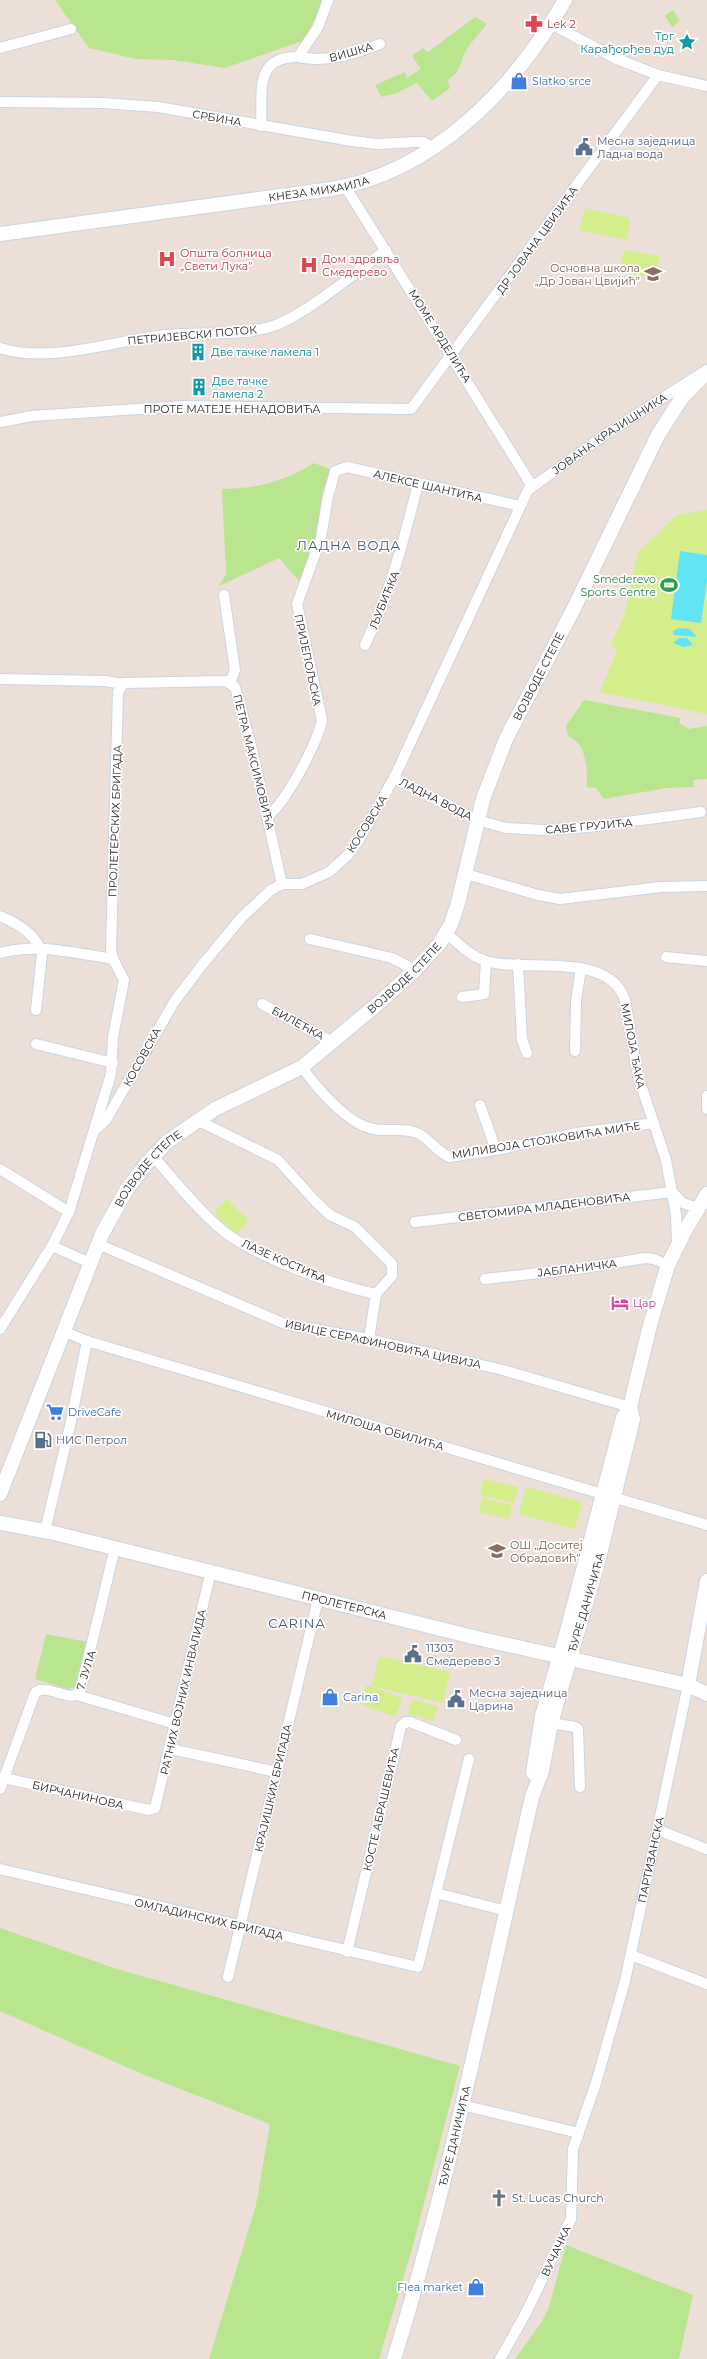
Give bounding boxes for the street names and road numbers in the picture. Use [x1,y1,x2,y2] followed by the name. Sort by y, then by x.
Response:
[327,39,375,65] street label: ВИШКА
[191,107,244,129] street label: СРБИНА
[267,173,372,204] street label: КНЕЗА МИХАИЛА
[493,183,581,297] street label: ДР ЈОВАНА ЦВИЈИЋА
[406,287,475,386] street label: МОМЕ АРДЕЛИЋА
[127,322,258,348] street label: ПЕТРИЈЕВСКИ ПОТОК
[549,390,670,477] street label: ЈОВАНА КРАЈИШНИКА
[144,402,321,416] street label: ПРОТЕ МАТЕЈЕ НЕНАДОВИЋА
[372,467,485,506] street label: АЛЕКСЕ ШАНТИЋА
[366,568,402,631] street label: ЉУБИЋКА
[291,613,325,708] street label: ПРИЈЕПОЉСКА
[510,630,567,723] street label: ВОЈВОДЕ СТЕПЕ
[230,693,278,832] street label: ПЕТРА МАКСИМОВИЋА
[105,744,125,897] street label: ПРОЛЕТЕРСКИХ БРИГАДА
[397,775,476,824] street label: ЛАДНА ВОДА
[344,792,391,855] street label: КОСОВСКА
[545,815,634,837] street label: САВЕ ГРУЈИЋА
[364,939,444,1017] street label: ВОЈВОДЕ СТЕПЕ
[618,1002,648,1091] street label: МИЛОЈА ЂАКА
[269,1003,327,1043] street label: БИЛЕЋКА
[120,1024,164,1089] street label: КОСОВСКА
[451,1118,641,1162] street label: МИЛИВОЈА СТОЈКОВИЋА МИЋЕ
[111,1127,184,1209] street label: ВОЈВОДЕ СТЕПЕ
[457,1189,632,1225] street label: СВЕТОМИРА МЛАДЕНОВИЋА
[240,1236,329,1286] street label: ЛАЗЕ КОСТИЋА
[536,1256,618,1280] street label: ЈАБЛАНИЧКА
[284,1316,483,1372] street label: ИВИЦЕ СЕРАФИНОВИЋА ЦИВИЈА
[324,1406,446,1454] street label: МИЛОША ОБИЛИЋА
[565,1550,607,1654] street label: ЂУРЕ ДАНИЧИЋА
[300,1588,389,1623] street label: ПРОЛЕТЕРСКА
[157,1607,209,1776] street label: РАТНИХ ВОЈНИХ ИНВАЛИДА
[73,1648,99,1692] street label: 7. ЈУЛА
[251,1722,295,1853] street label: КРАЈИШКИХ БРИГАДА
[360,1745,402,1872] street label: КОСТЕ АБРАШЕВИЋА
[31,1778,126,1813] street label: БИРЧАНИНОВА
[635,1815,667,1904] street label: ПАРТИЗАНСКА
[133,1895,286,1943] street label: ОМЛАДИНСКИХ БРИГАДА
[435,2084,474,2188] street label: ЂУРЕ ДАНИЧИЋА
[538,2223,574,2279] street label: ВУЧАЧКА

